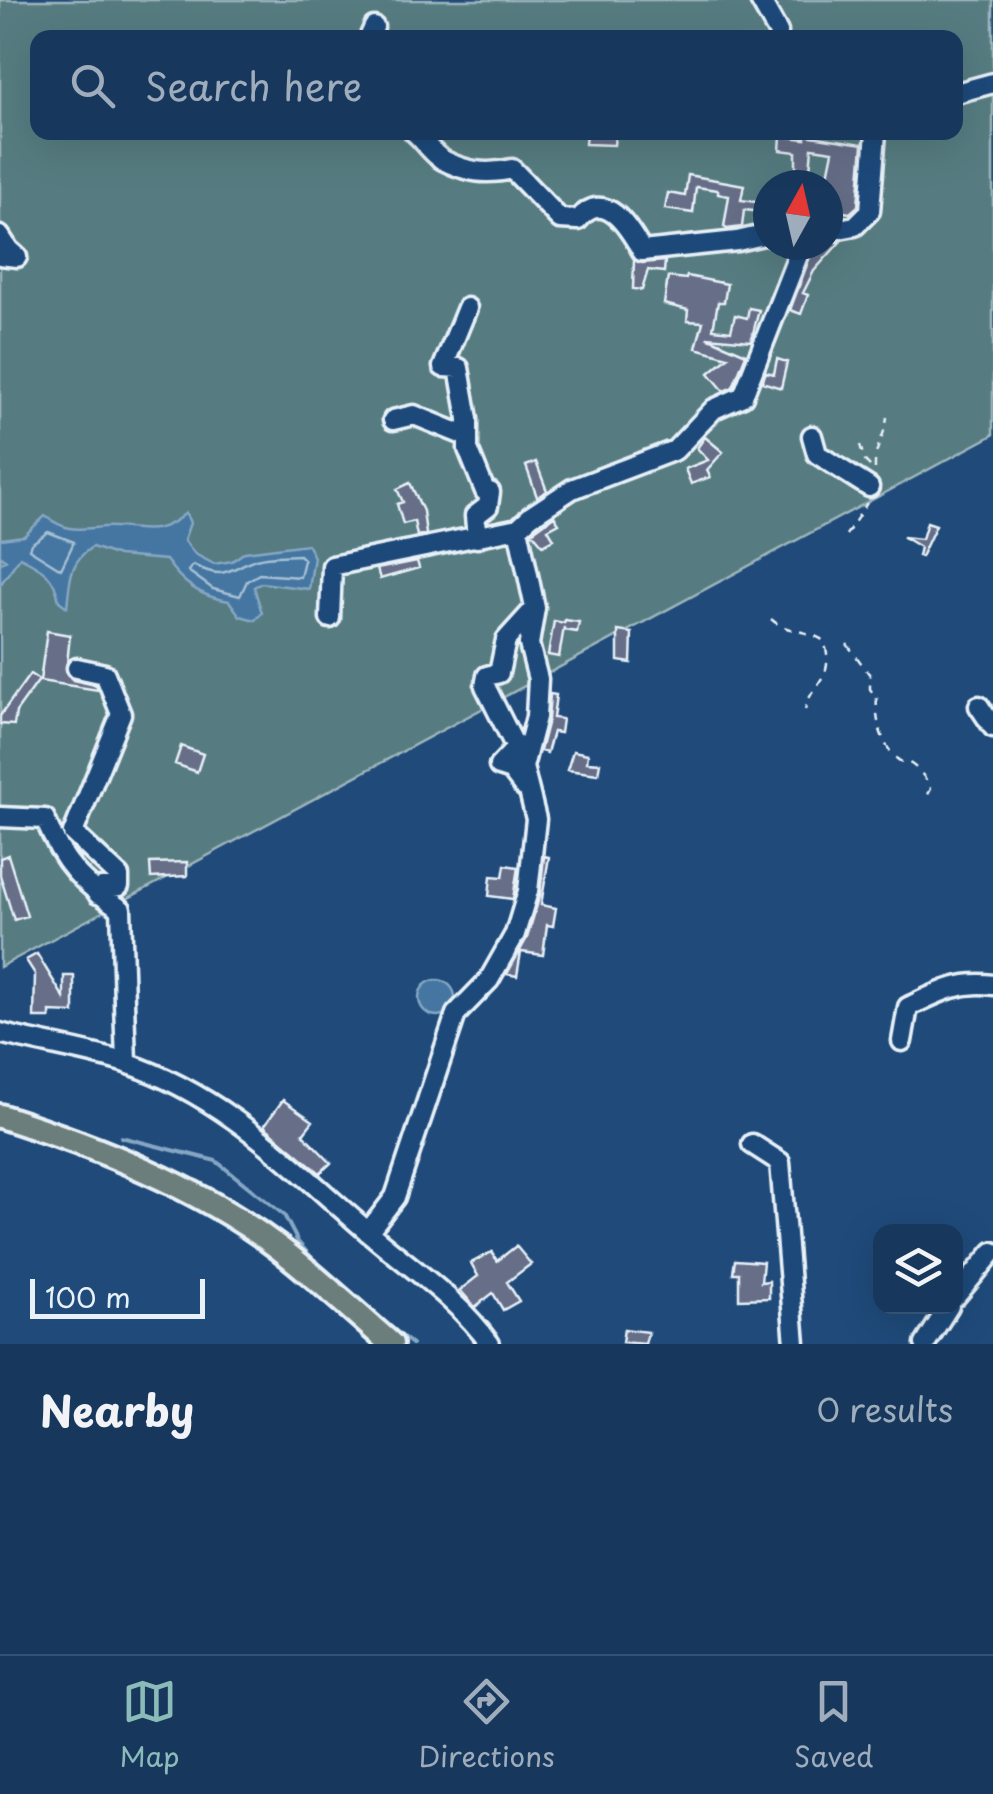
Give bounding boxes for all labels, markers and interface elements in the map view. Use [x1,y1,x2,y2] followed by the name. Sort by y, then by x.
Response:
[30,30,963,140] search box
[145,57,362,114] text: Search here
[65,58,120,113] icon: search
[753,170,843,260] north arrow
[873,1224,963,1314] map controls
[873,1224,963,1314] button: layers
[30,1274,205,1318] scale bar
[45,1275,131,1318] text: 100 m
[40,1378,194,1441] text: Nearby
[817,1385,953,1433] text: 0 results
[120,1674,179,1777] tab: Map
[419,1674,555,1777] tab: Directions
[794,1674,873,1777] tab: Saved

